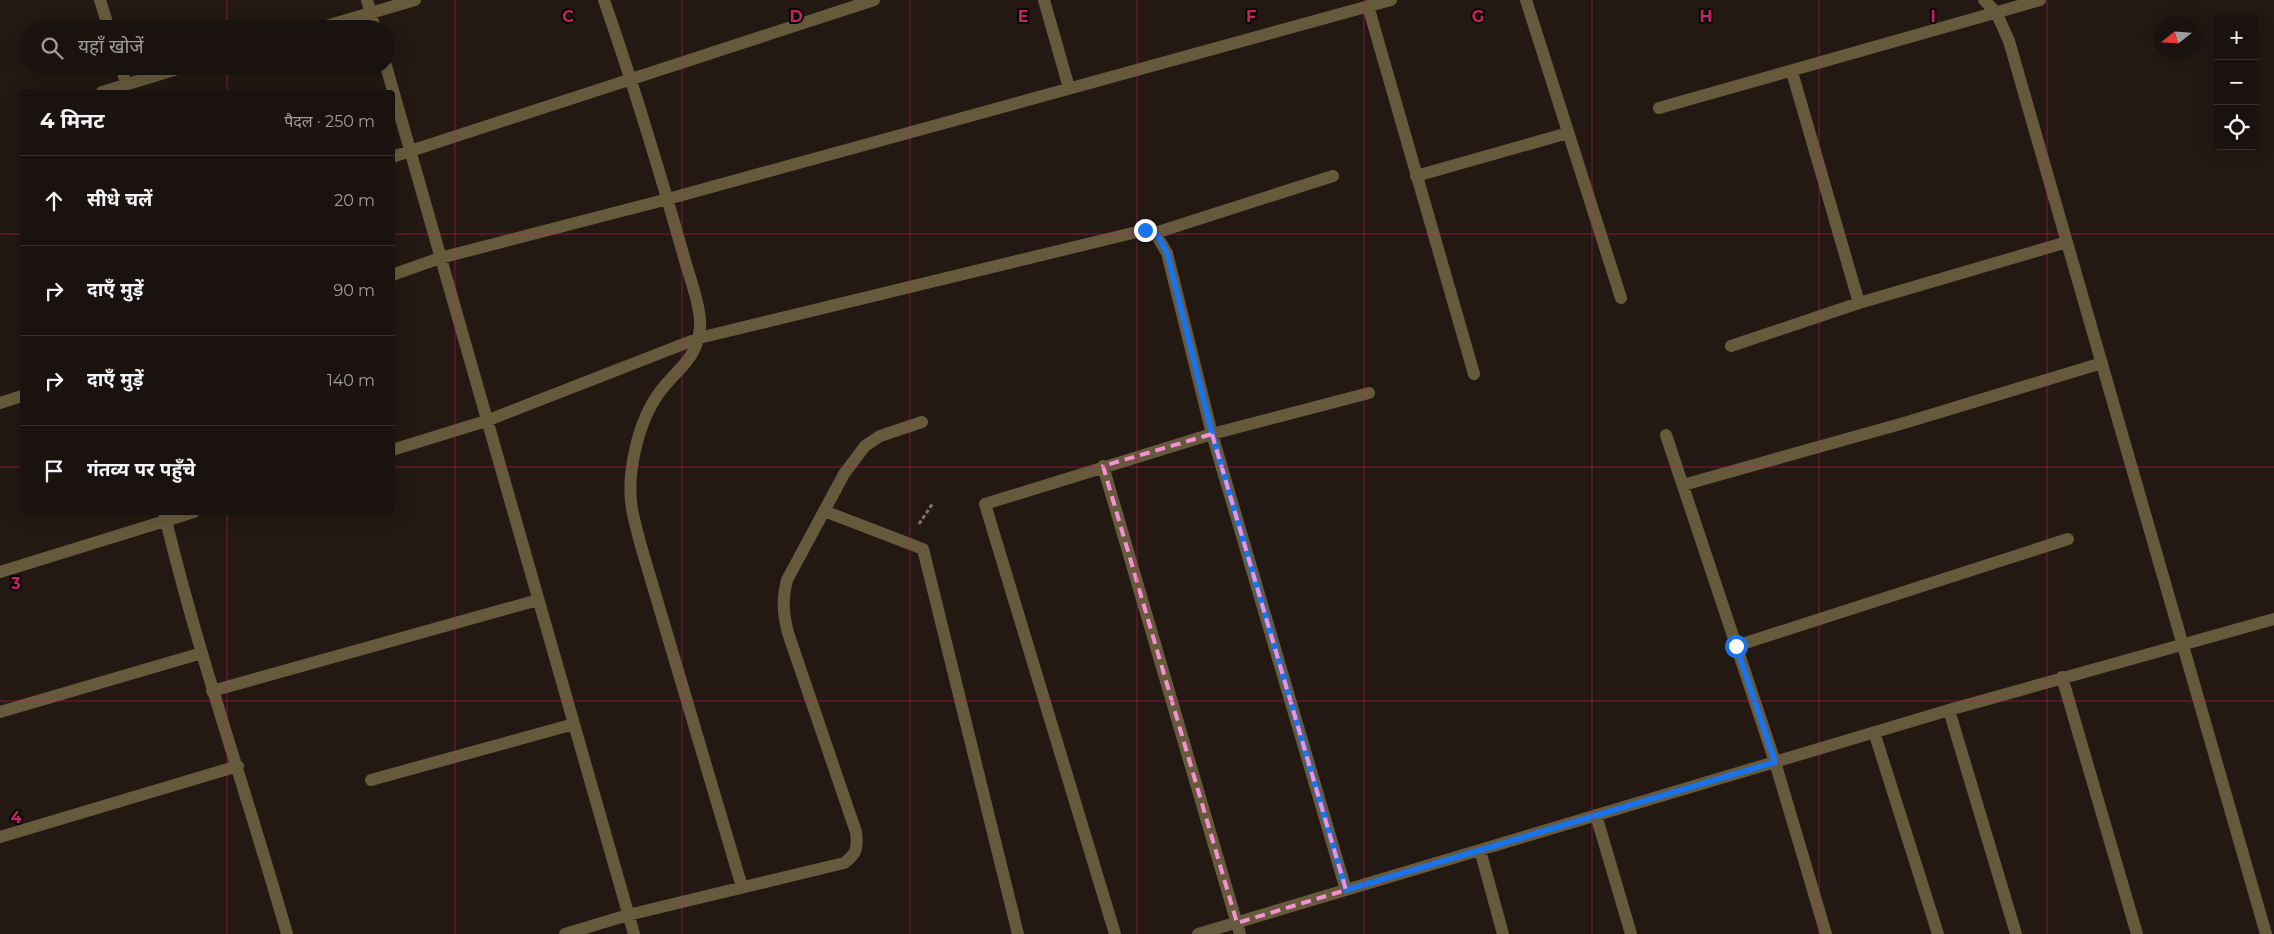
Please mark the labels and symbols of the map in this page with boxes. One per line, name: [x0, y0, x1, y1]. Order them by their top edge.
text: C: [562, 7, 574, 26]
text: D: [789, 7, 803, 26]
text: E: [1018, 7, 1028, 26]
text: F: [1246, 7, 1256, 26]
text: G: [1472, 7, 1484, 26]
text: H: [1700, 7, 1712, 26]
text: I: [1930, 7, 1936, 26]
north arrow: [2154, 15, 2199, 60]
route end: [1134, 219, 1157, 242]
text: 3: [10, 574, 21, 593]
route start: [1725, 635, 1748, 658]
text: 4: [10, 808, 22, 827]

